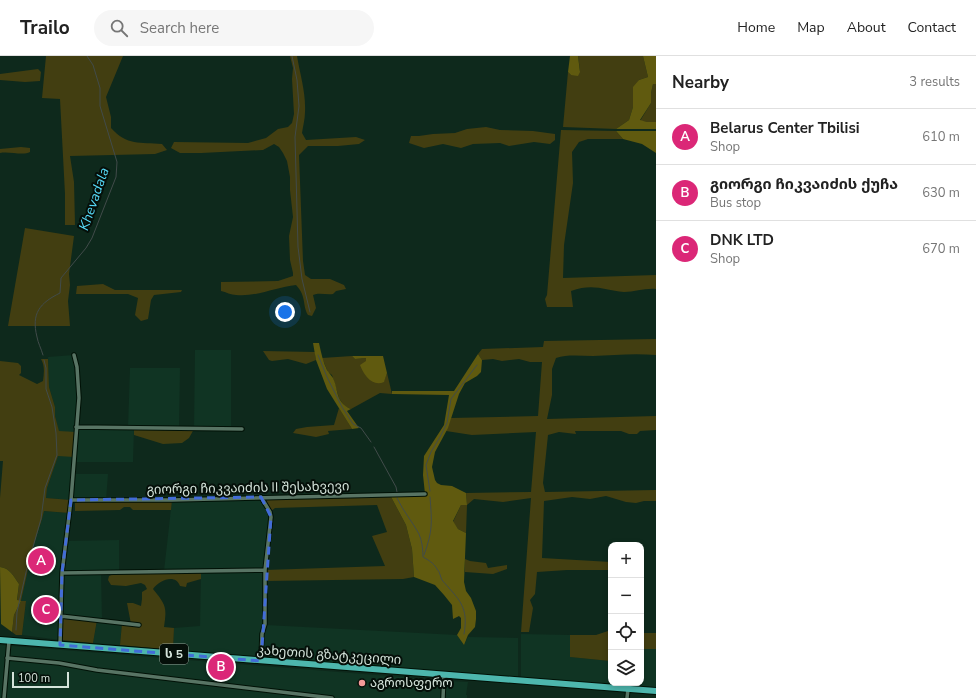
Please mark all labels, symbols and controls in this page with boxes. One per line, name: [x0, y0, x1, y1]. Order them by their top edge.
search box: [94, 10, 374, 46]
text: Trailo: [20, 15, 70, 41]
icon: search: [108, 17, 130, 39]
text: Search here: [140, 18, 219, 38]
text: Home: [737, 18, 775, 37]
text: Map: [797, 18, 825, 37]
text: About: [847, 18, 886, 37]
text: Contact: [908, 18, 956, 37]
text: Nearby: [672, 71, 729, 94]
text: 3 results: [909, 73, 960, 91]
text: Belarus Center Tbilisi: [710, 118, 860, 138]
text: A: [680, 128, 690, 146]
text: 610 m: [922, 128, 960, 146]
text: Shop: [710, 138, 740, 156]
water label: Khevadala: [74, 165, 114, 233]
text: გიორგი ჩიკვაიძის ქუჩა: [710, 174, 898, 194]
text: B: [681, 184, 689, 202]
text: 630 m: [922, 184, 960, 202]
text: Bus stop: [710, 194, 761, 212]
text: DNK LTD: [710, 230, 774, 250]
text: C: [681, 240, 689, 258]
text: 670 m: [922, 240, 960, 258]
text: Shop: [710, 250, 740, 268]
your location: [275, 302, 295, 322]
street label: გიორგი ჩიკვაიძის II შესახვევი: [146, 477, 350, 499]
map controls: [608, 542, 644, 686]
button: +: [608, 542, 644, 578]
pin: A: [28, 546, 54, 576]
button: −: [608, 578, 644, 614]
pin: C: [33, 595, 59, 625]
button: locate: [608, 614, 644, 650]
street label: კახეთის გზატკეცილი: [256, 641, 402, 669]
road number: ს 5: [160, 644, 188, 664]
button: layers: [608, 650, 644, 686]
pin: B: [208, 652, 234, 682]
scale bar: [12, 670, 69, 689]
text: 100 m: [18, 671, 50, 686]
place label: აგროსფერო: [370, 674, 453, 692]
marker: აგროსფერო: [357, 678, 367, 688]

